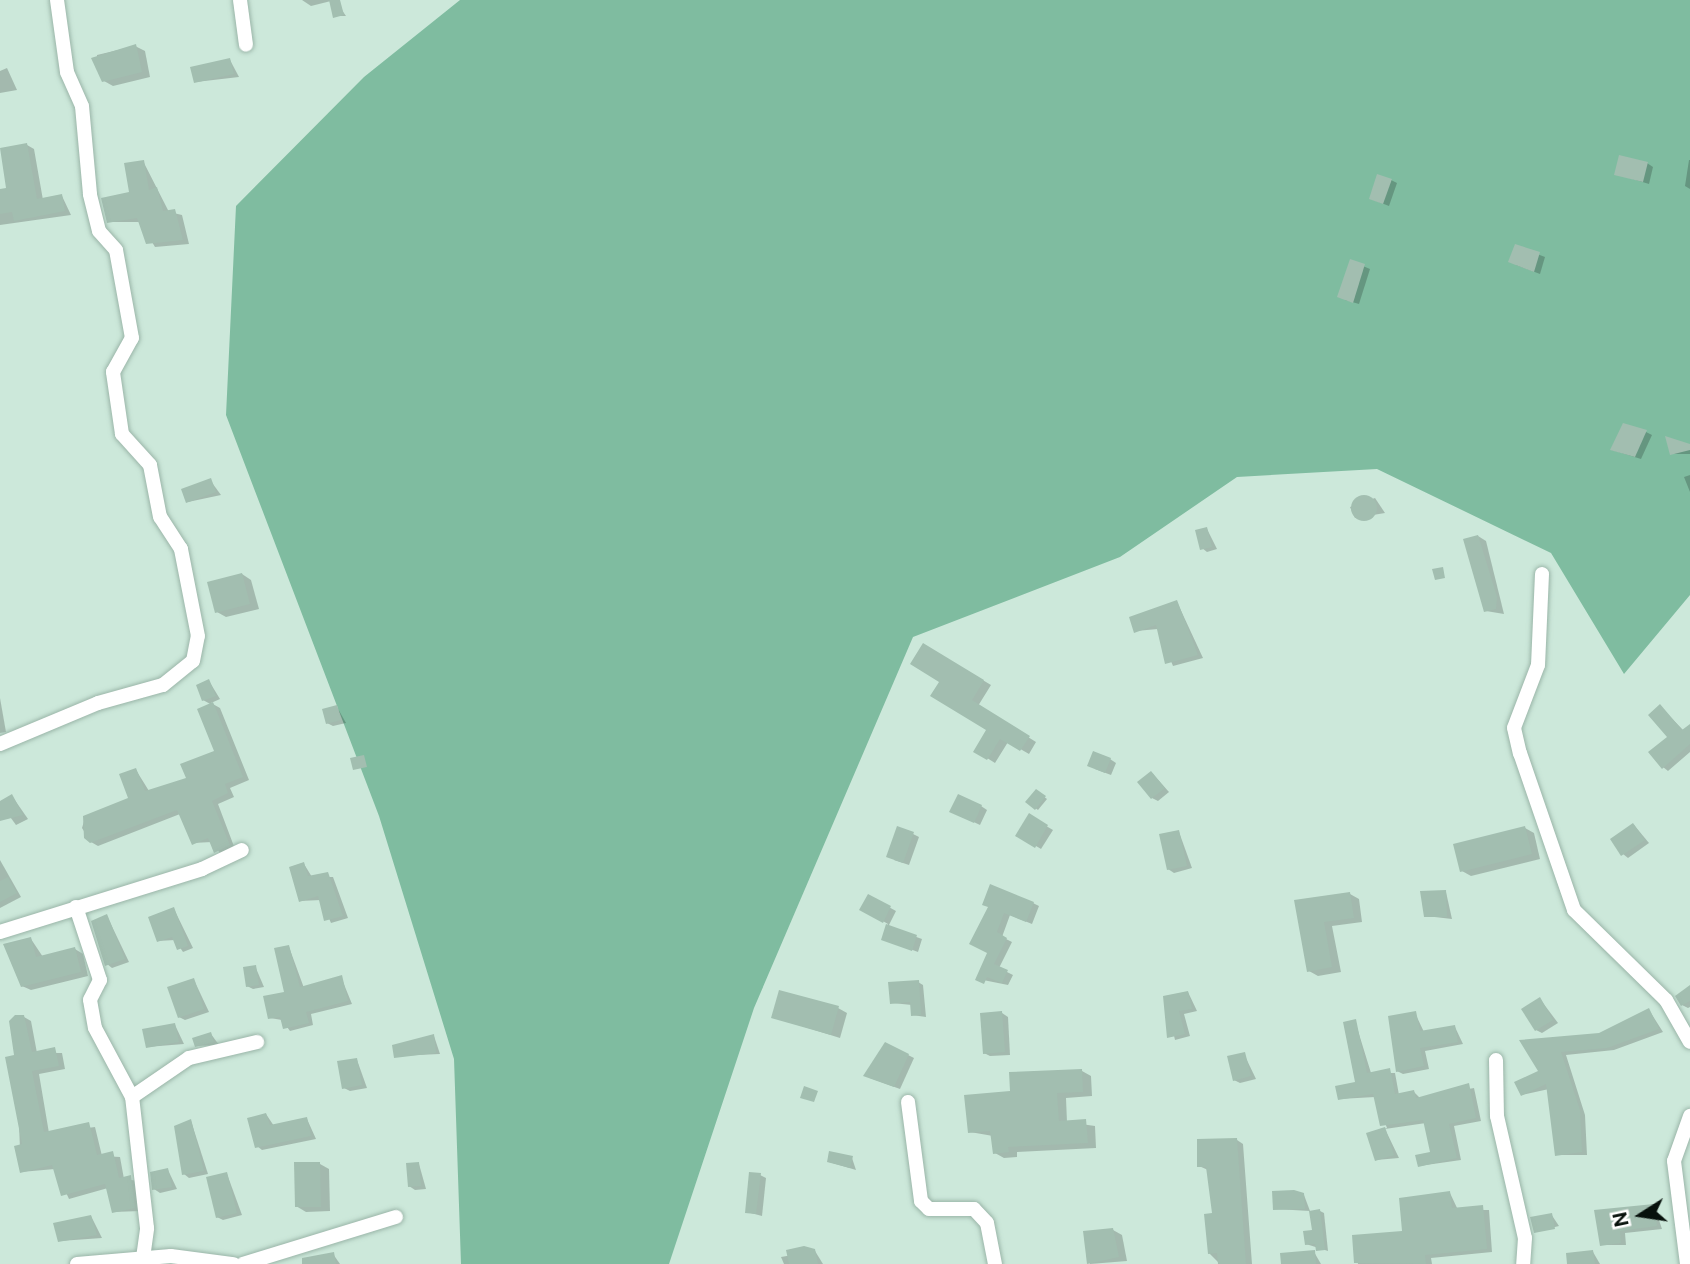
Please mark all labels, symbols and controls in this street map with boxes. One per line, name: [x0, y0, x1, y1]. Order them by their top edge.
north arrow: [1606, 1180, 1676, 1250]
text: N: [1608, 1210, 1633, 1229]

